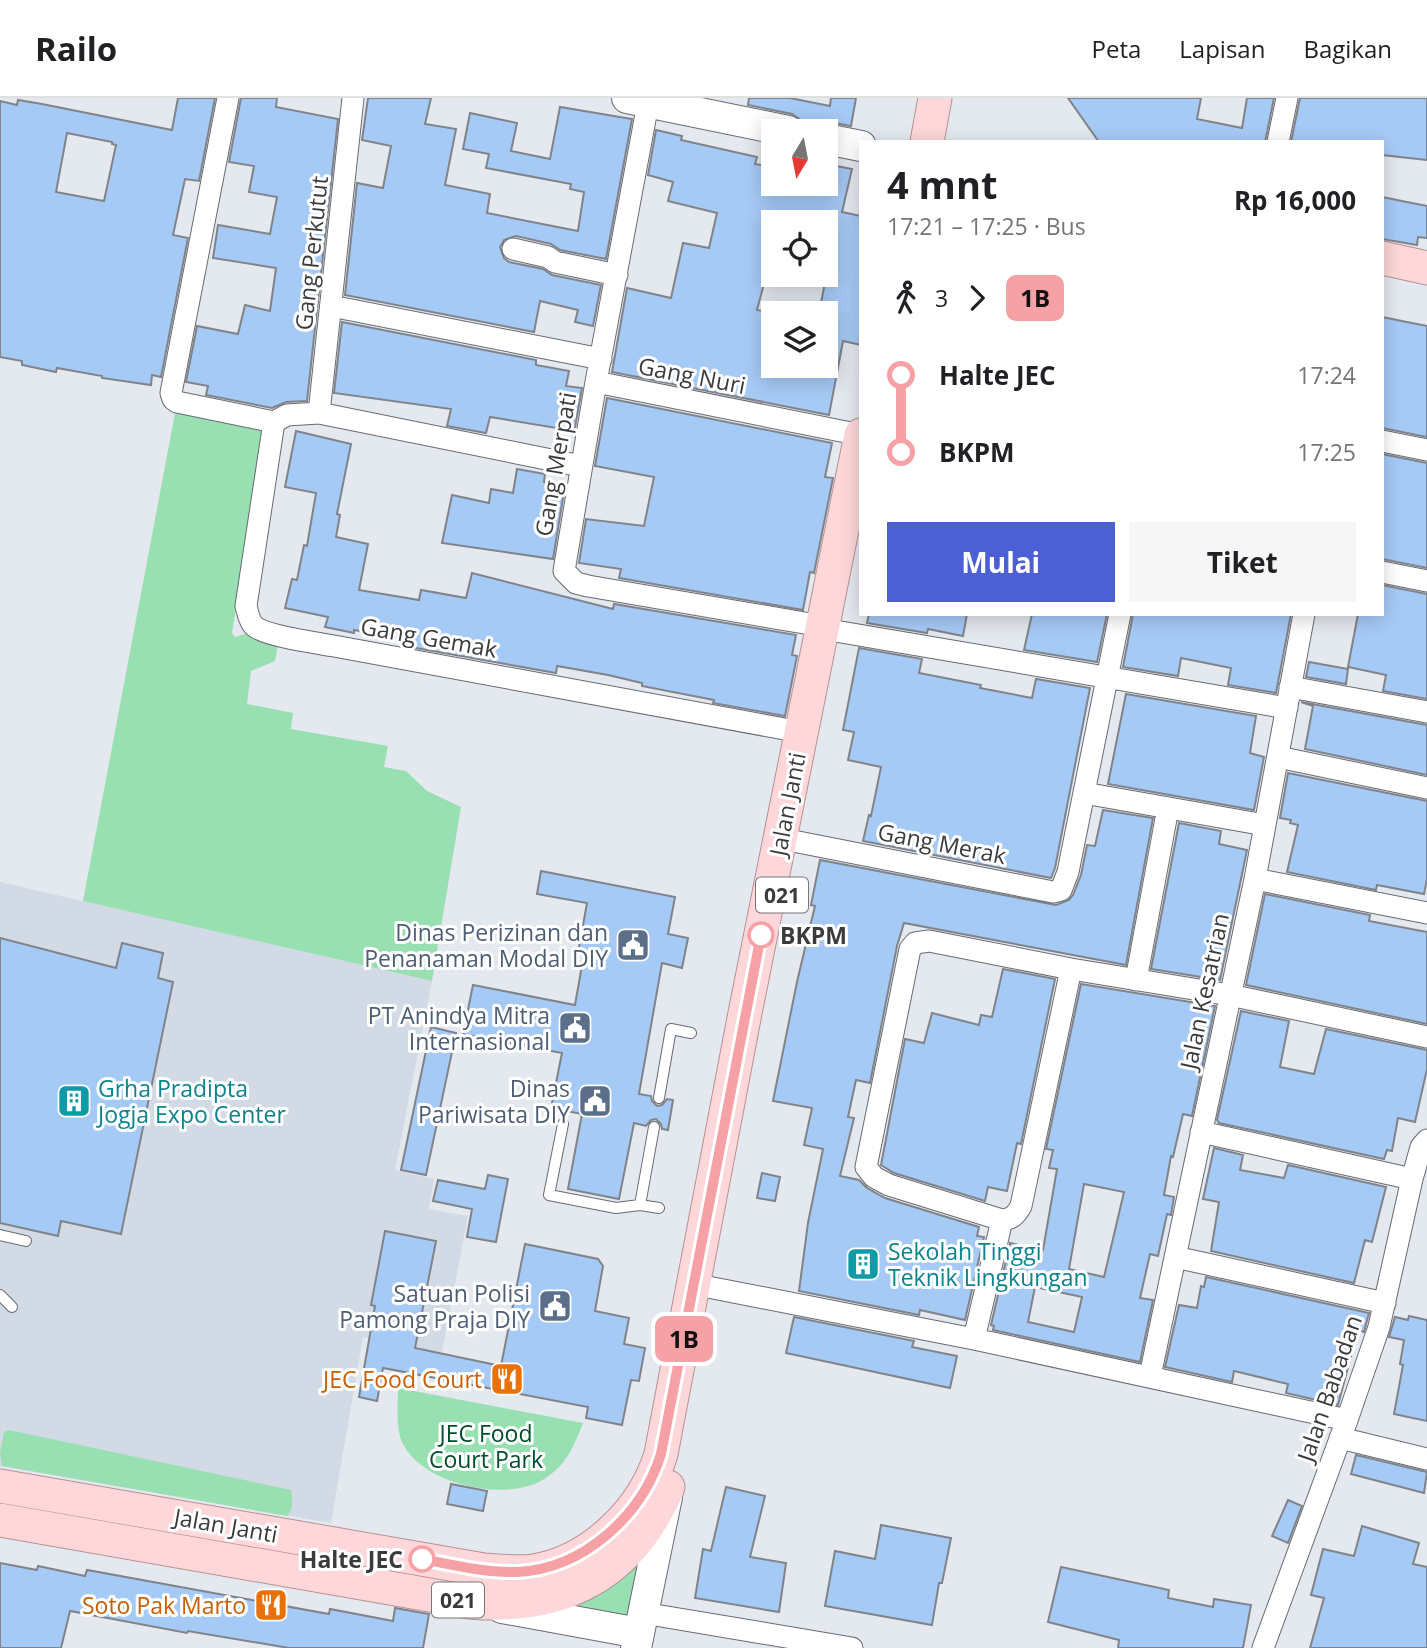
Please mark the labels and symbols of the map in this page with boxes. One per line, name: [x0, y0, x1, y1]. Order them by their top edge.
north arrow: [761, 119, 838, 196]
street label: Gang Perkutut: [287, 174, 335, 332]
street label: Gang Nuri: [636, 349, 748, 401]
street label: Gang Merpati: [527, 389, 583, 539]
street label: Gang Gemak: [358, 609, 500, 665]
street label: Jalan Janti: [761, 750, 813, 860]
street label: Gang Merak: [875, 815, 1009, 871]
road number: 021: [756, 878, 808, 912]
street label: Jalan Kesatrian: [1171, 910, 1236, 1074]
place label: Dinas Perizinan dan Penanaman Modal DIY: [364, 916, 608, 974]
place label: BKPM: [780, 919, 847, 951]
marker: BKPM: [748, 922, 774, 948]
public building icon: Dinas Perizinan dan Penanaman Modal DIY: [614, 926, 652, 964]
place label: PT Anindya Mitra Internasional: [368, 999, 550, 1057]
public building icon: PT Anindya Mitra Internasional: [556, 1009, 594, 1047]
place label: Grha Pradipta Jogja Expo Center: [96, 1072, 286, 1130]
place label: Dinas Pariwisata DIY: [418, 1072, 570, 1130]
building icon: Grha Pradipta Jogja Expo Center: [55, 1082, 93, 1120]
public building icon: Dinas Pariwisata DIY: [576, 1082, 614, 1120]
place label: Sekolah Tinggi Teknik Lingkungan: [888, 1235, 1088, 1293]
building icon: Sekolah Tinggi Teknik Lingkungan: [844, 1245, 882, 1283]
place label: Satuan Polisi Pamong Praja DIY: [339, 1277, 530, 1335]
public building icon: Satuan Polisi Pamong Praja DIY: [536, 1287, 574, 1325]
street label: Jalan Babadan: [1288, 1310, 1369, 1467]
line badge: 1B: [652, 1316, 716, 1362]
restaurant icon: JEC Food Court: [488, 1360, 526, 1398]
place label: JEC Food Court: [321, 1363, 482, 1395]
park label: JEC Food Court Park: [429, 1417, 543, 1475]
street label: Jalan Janti: [170, 1500, 280, 1550]
place label: Halte JEC: [300, 1543, 403, 1575]
marker: Halte JEC: [409, 1546, 435, 1572]
road number: 021: [432, 1582, 484, 1618]
restaurant icon: Soto Pak Marto: [252, 1586, 290, 1624]
place label: Soto Pak Marto: [82, 1589, 246, 1621]

